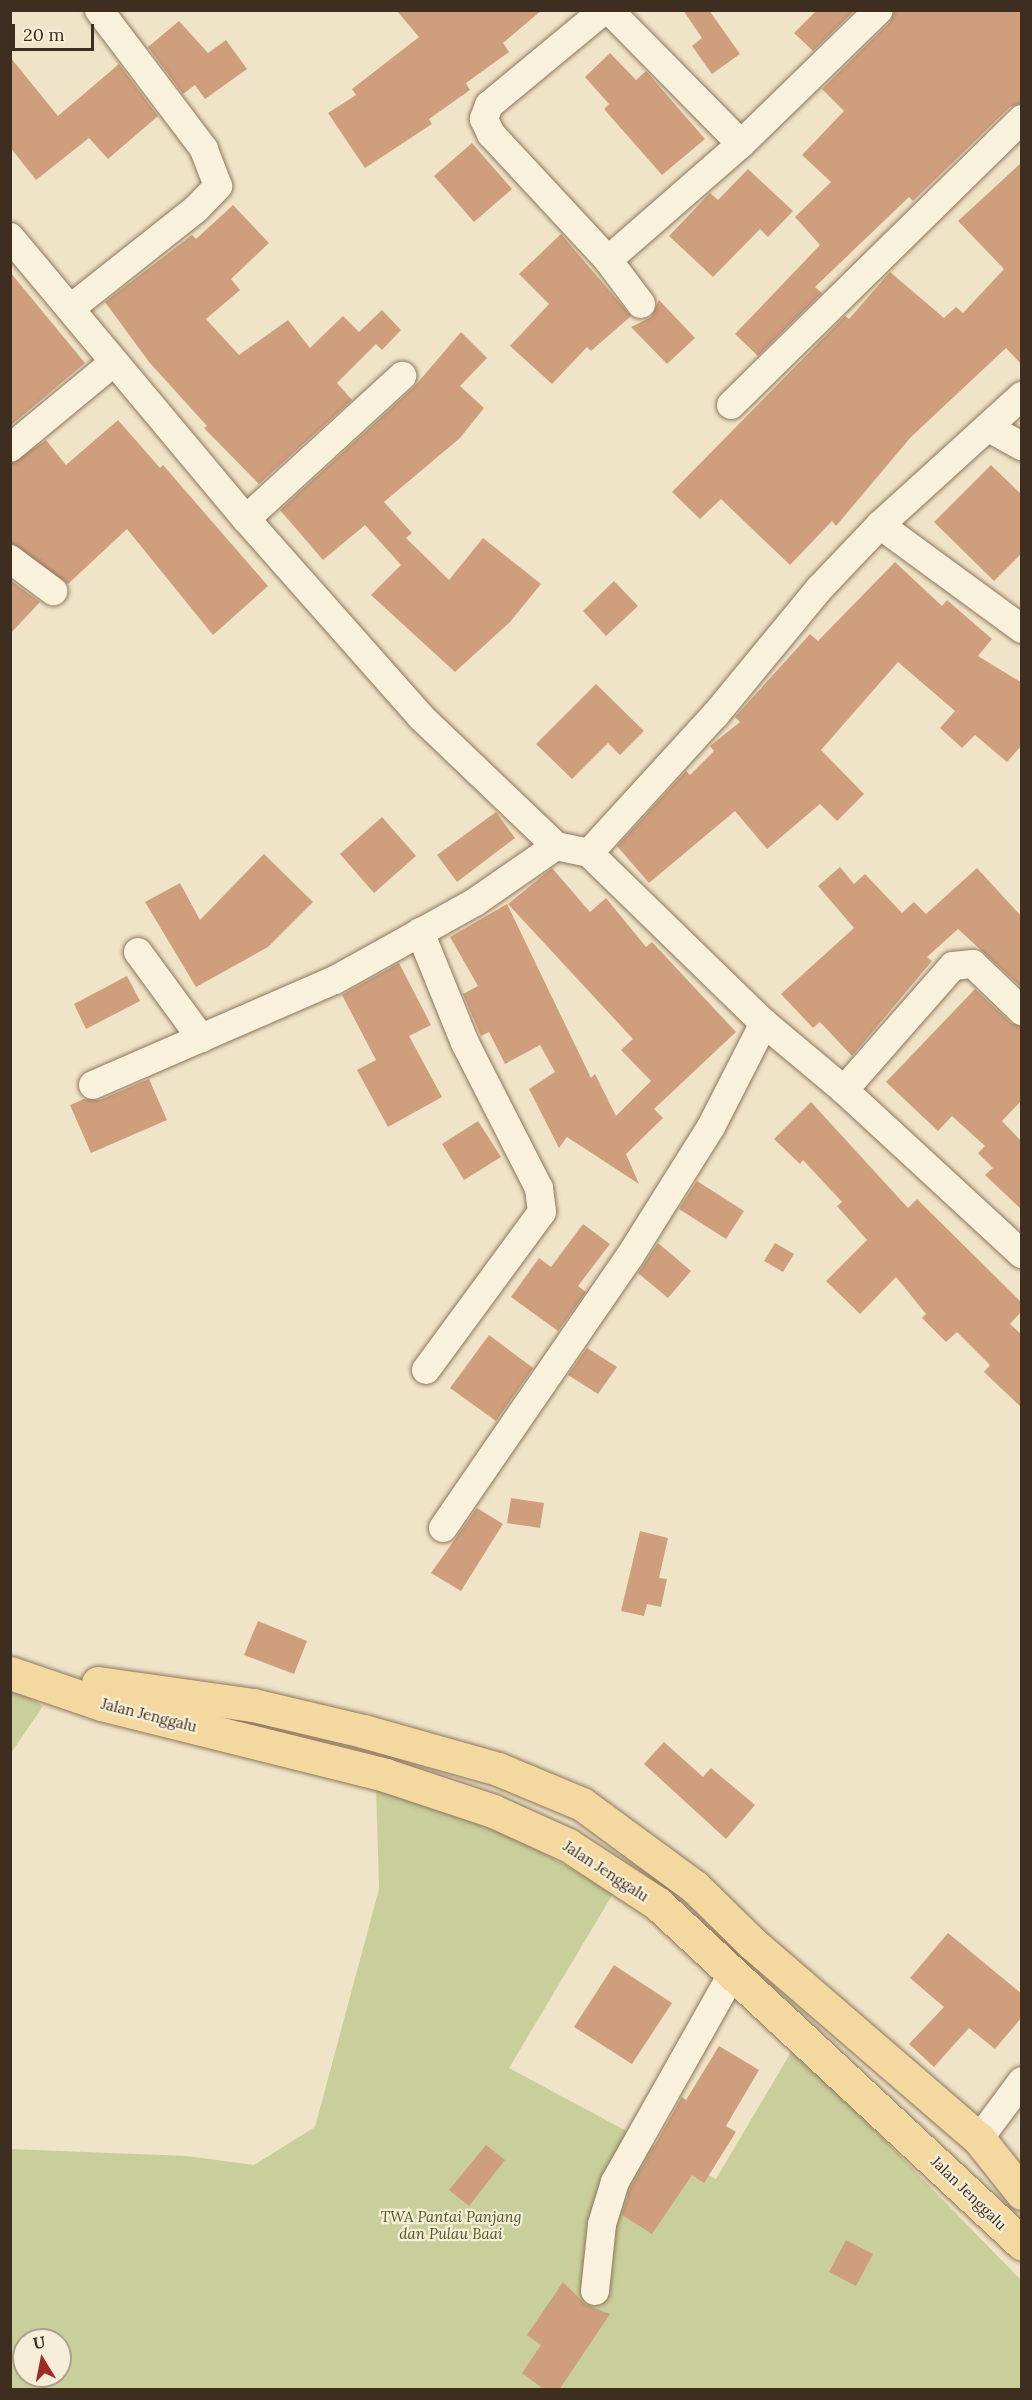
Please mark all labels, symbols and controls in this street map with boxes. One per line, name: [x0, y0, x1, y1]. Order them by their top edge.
scale bar: [15, 12, 98, 50]
text: 20 m: [23, 23, 65, 46]
street label: Jalan Jenggalu: [99, 1694, 199, 1736]
street label: Jalan Jenggalu: [560, 1837, 652, 1905]
street label: Jalan Jenggalu: [928, 2153, 1010, 2233]
park label: TWA Pantai Panjang dan Pulau Baai: [380, 2207, 522, 2242]
north arrow: [12, 2328, 72, 2388]
text: U: [31, 2331, 47, 2353]

